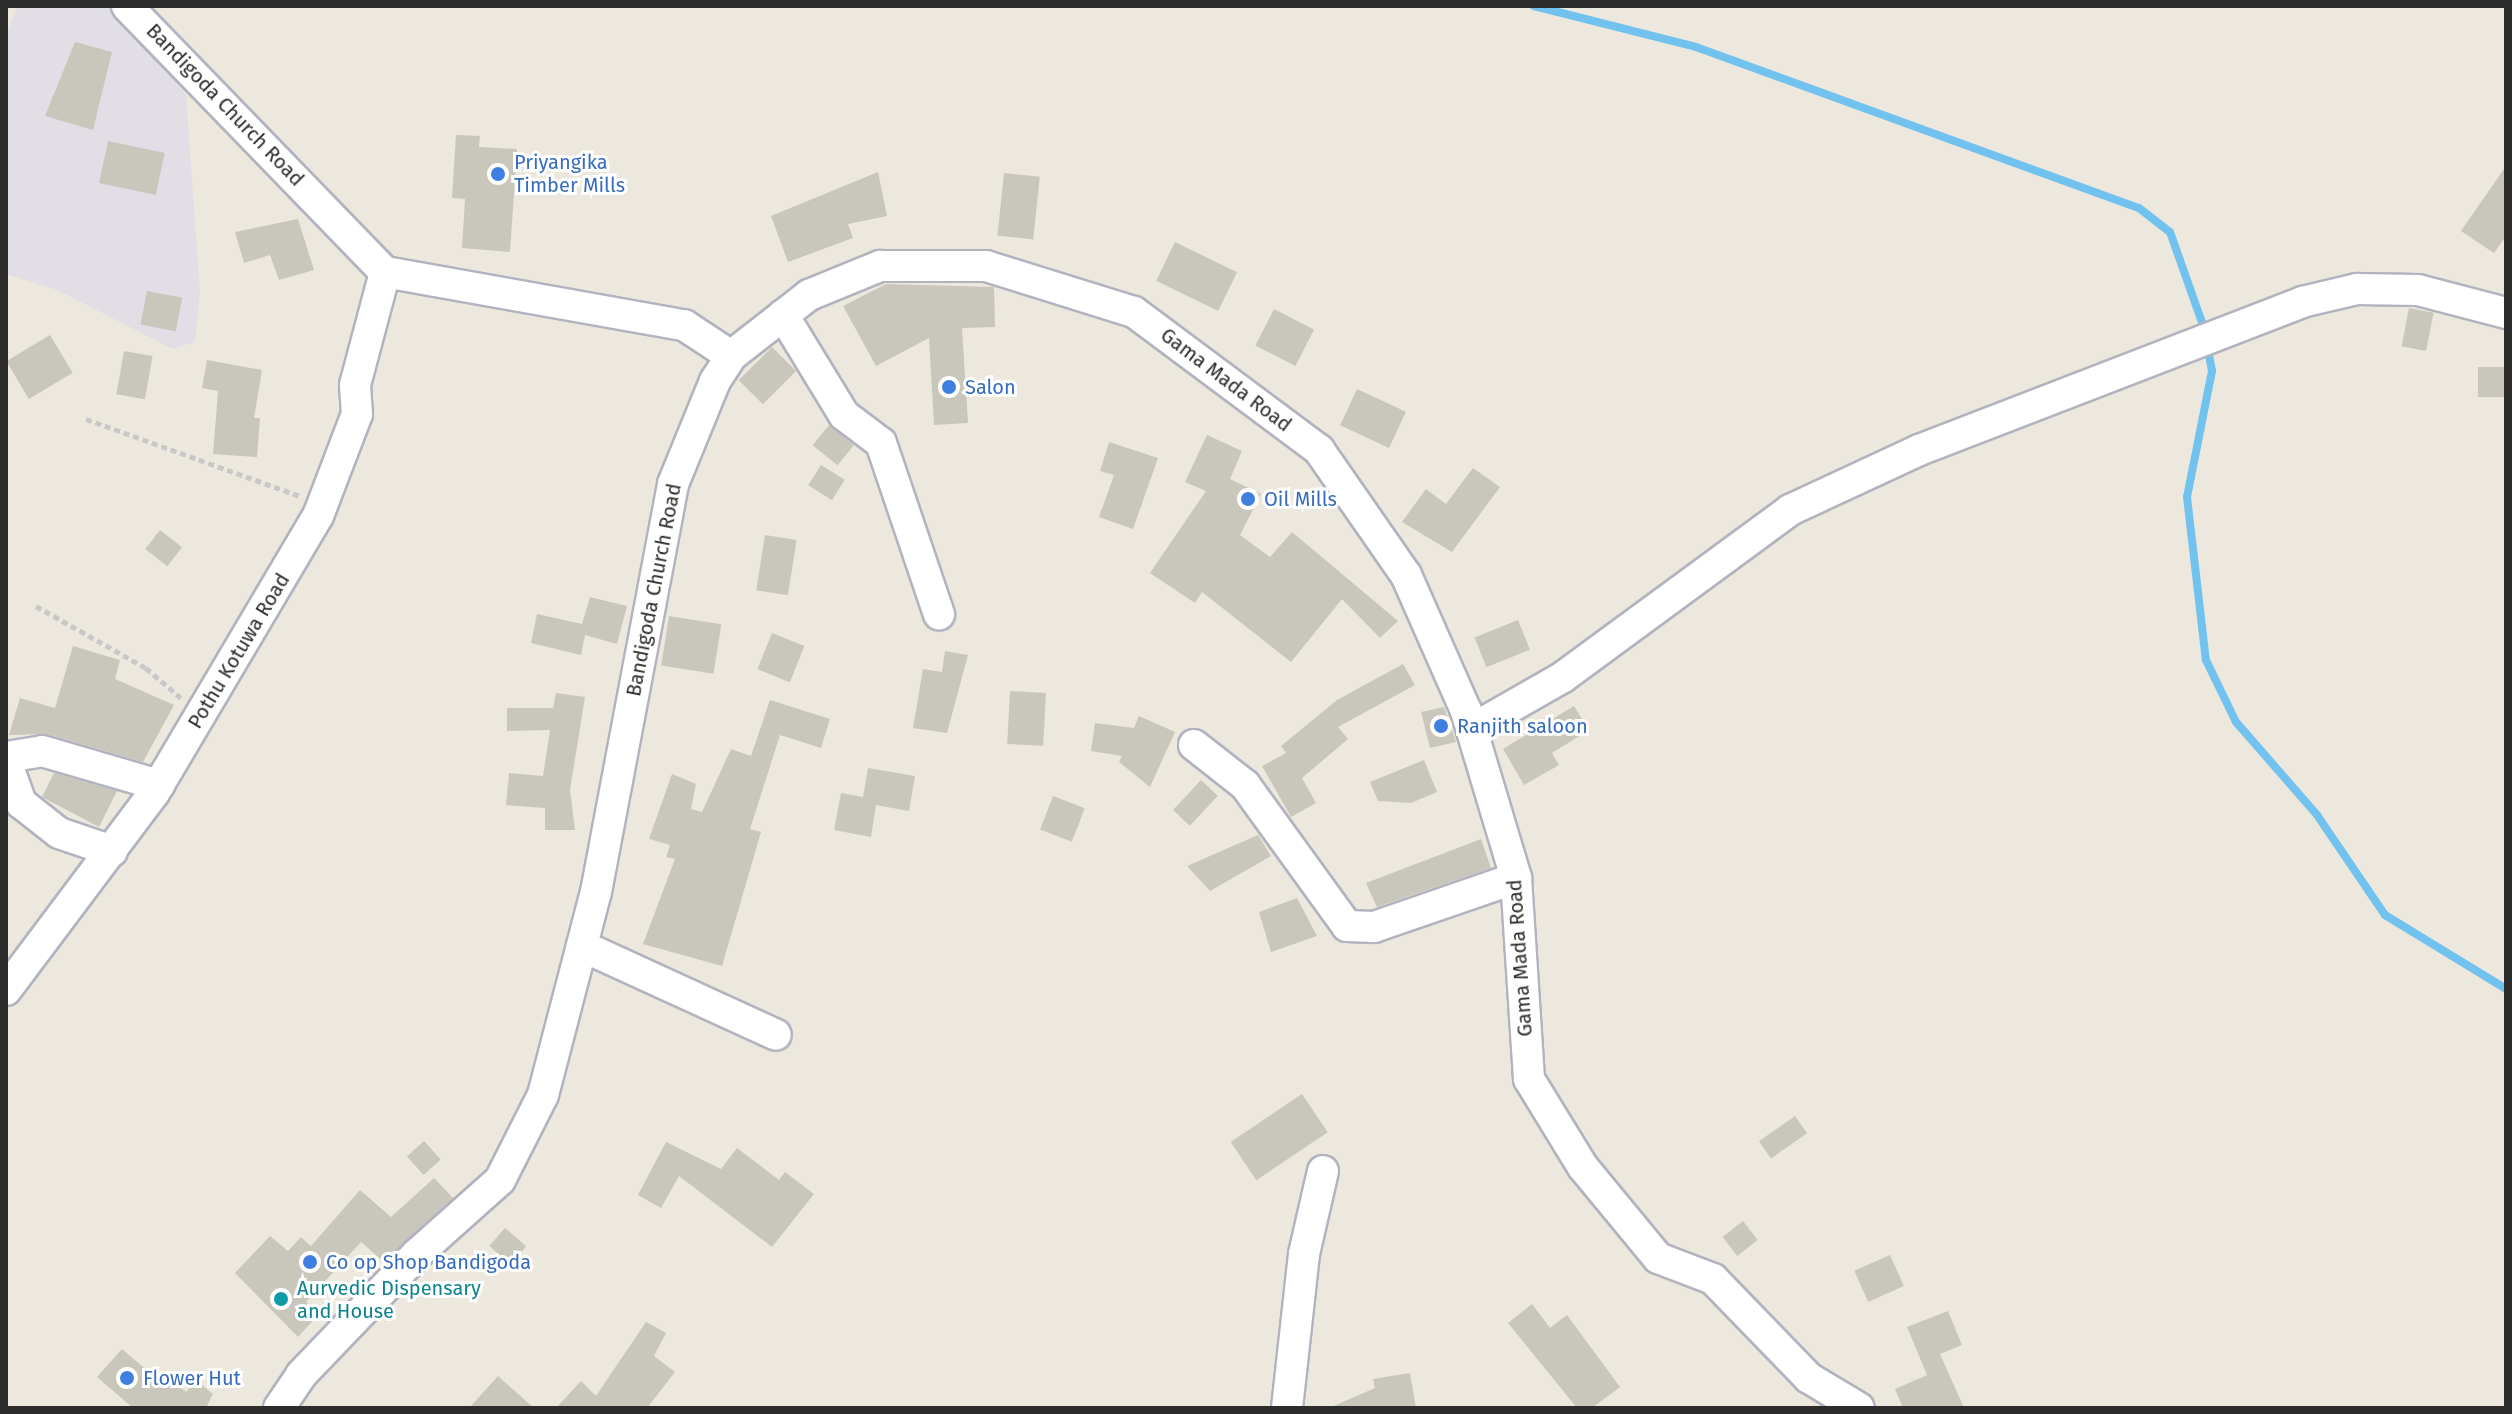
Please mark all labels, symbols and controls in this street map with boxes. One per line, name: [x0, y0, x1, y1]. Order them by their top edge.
street label: Bandigoda Church Road: [141, 19, 309, 191]
place label: Priyangika Timber Mills: [514, 150, 625, 197]
marker: Priyangika Timber Mills: [489, 165, 507, 183]
street label: Gama Mada Road: [1156, 323, 1296, 437]
place label: Salon: [965, 375, 1016, 399]
marker: Salon: [940, 378, 958, 396]
street label: Bandigoda Church Road: [622, 481, 686, 699]
place label: Oil Mills: [1264, 487, 1337, 511]
marker: Oil Mills: [1239, 490, 1257, 508]
street label: Pothu Kotuwa Road: [183, 569, 295, 733]
place label: Ranjith saloon: [1457, 714, 1588, 738]
marker: Ranjith saloon: [1432, 717, 1450, 735]
street label: Gama Mada Road: [1503, 879, 1537, 1037]
place label: Co op Shop Bandigoda: [326, 1250, 531, 1274]
marker: Co op Shop Bandigoda: [301, 1253, 319, 1271]
place label: Aurvedic Dispensary and House: [297, 1276, 481, 1323]
marker: Aurvedic Dispensary and House: [272, 1290, 290, 1308]
place label: Flower Hut: [143, 1366, 241, 1390]
marker: Flower Hut: [118, 1369, 136, 1387]

